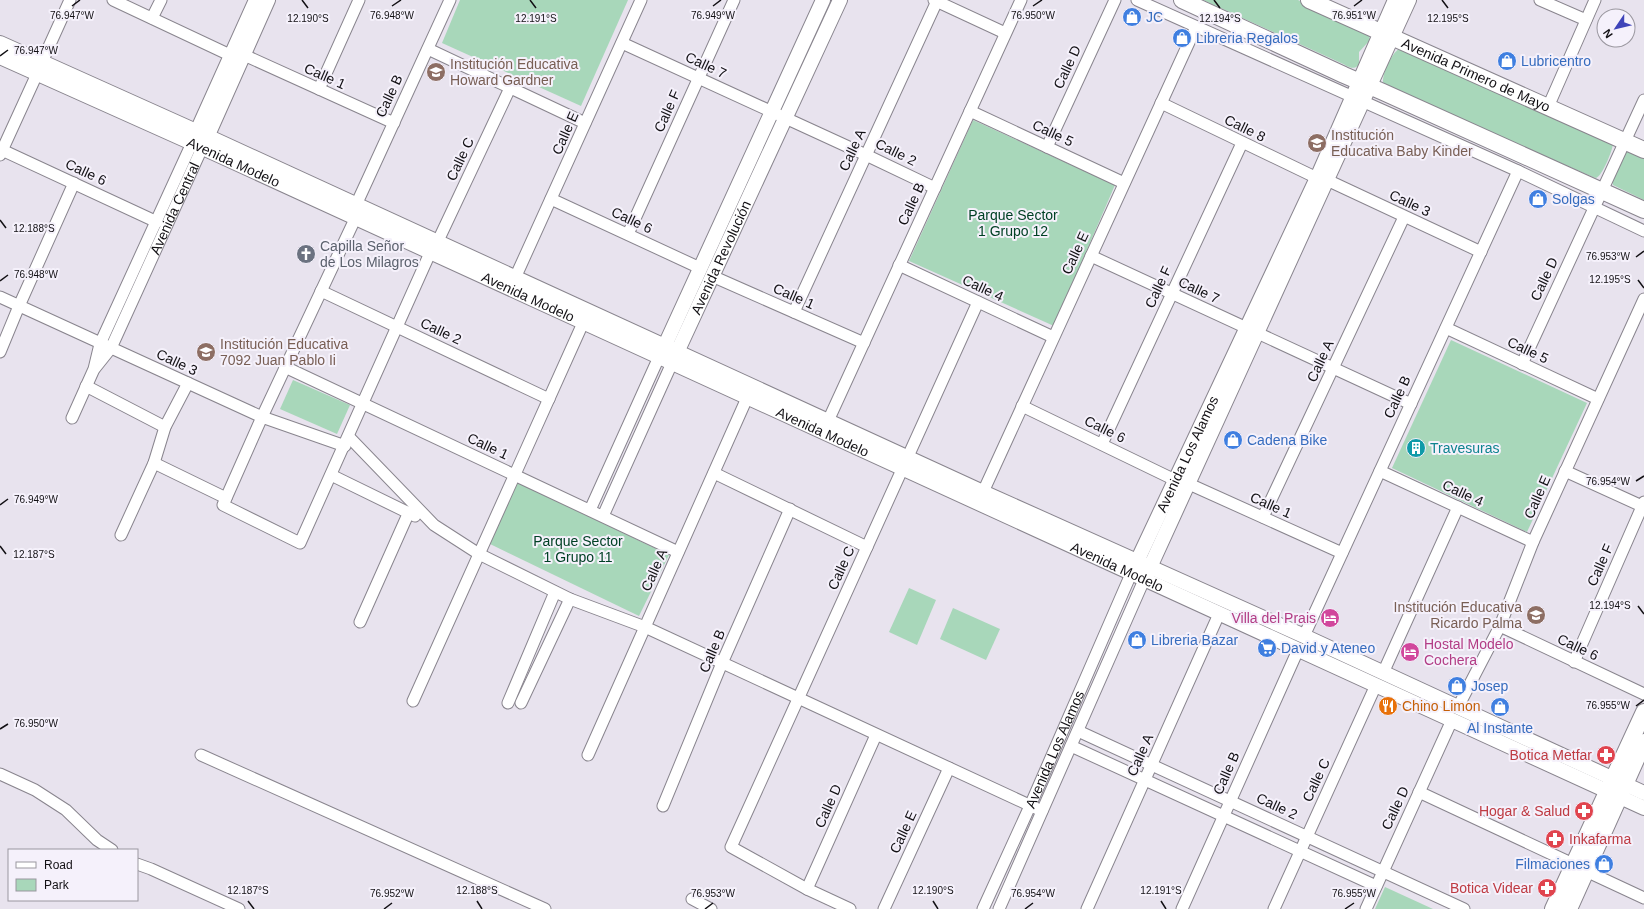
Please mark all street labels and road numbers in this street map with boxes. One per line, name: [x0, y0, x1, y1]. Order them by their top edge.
street label: Avenida Primero de Mayo: [1399, 35, 1553, 115]
street label: Calle D: [1050, 43, 1084, 91]
street label: Calle 7: [683, 49, 729, 82]
street label: Calle 1: [302, 60, 348, 92]
street label: Calle B: [372, 72, 406, 120]
street label: Calle F: [651, 87, 683, 135]
street label: Calle E: [549, 109, 581, 157]
street label: Calle 8: [1222, 111, 1268, 145]
street label: Calle 5: [1030, 117, 1076, 150]
street label: Calle A: [835, 126, 869, 173]
street label: Avenida Modelo: [185, 134, 283, 190]
street label: Calle C: [443, 135, 477, 183]
street label: Calle 2: [873, 135, 919, 169]
street label: Calle 6: [63, 156, 109, 189]
street label: Avenida Central: [147, 160, 202, 257]
street label: Calle B: [894, 180, 928, 228]
street label: Calle 3: [1387, 187, 1433, 220]
street label: Avenida Revolución: [688, 198, 754, 317]
street label: Calle 6: [609, 204, 655, 237]
street label: Calle E: [1058, 229, 1092, 277]
street label: Calle D: [1527, 255, 1561, 303]
street label: Calle F: [1141, 264, 1175, 310]
street label: Avenida Modelo: [479, 269, 577, 325]
street label: Calle 4: [960, 272, 1006, 305]
street label: Calle 7: [1176, 274, 1222, 307]
street label: Calle 1: [771, 280, 817, 312]
street label: Calle 2: [418, 315, 464, 348]
street label: Calle 5: [1505, 334, 1551, 367]
street label: Calle A: [1303, 337, 1337, 384]
street label: Calle 3: [154, 346, 200, 379]
street label: Calle B: [1380, 373, 1414, 421]
street label: Avenida Los Alamos: [1153, 393, 1222, 515]
street label: Avenida Modelo: [774, 404, 872, 460]
street label: Calle 6: [1082, 412, 1128, 446]
street label: Calle 1: [465, 430, 511, 463]
street label: Calle E: [1521, 473, 1553, 521]
street label: Calle 4: [1440, 477, 1486, 510]
street label: Calle 1: [1248, 489, 1294, 521]
street label: Avenida Modelo: [1068, 539, 1166, 595]
street label: Calle F: [1584, 541, 1616, 589]
street label: Calle C: [824, 544, 858, 592]
street label: Calle A: [638, 546, 671, 594]
street label: Calle B: [696, 627, 728, 675]
street label: Calle 6: [1555, 631, 1601, 664]
street label: Avenida Los Alamos: [1022, 688, 1087, 811]
street label: Calle A: [1124, 731, 1157, 779]
street label: Calle B: [1210, 749, 1242, 797]
street label: Calle C: [1299, 756, 1333, 804]
street label: Calle D: [811, 782, 845, 830]
street label: Calle D: [1378, 784, 1412, 832]
street label: Calle 2: [1254, 790, 1300, 823]
street label: Calle E: [886, 808, 920, 856]

